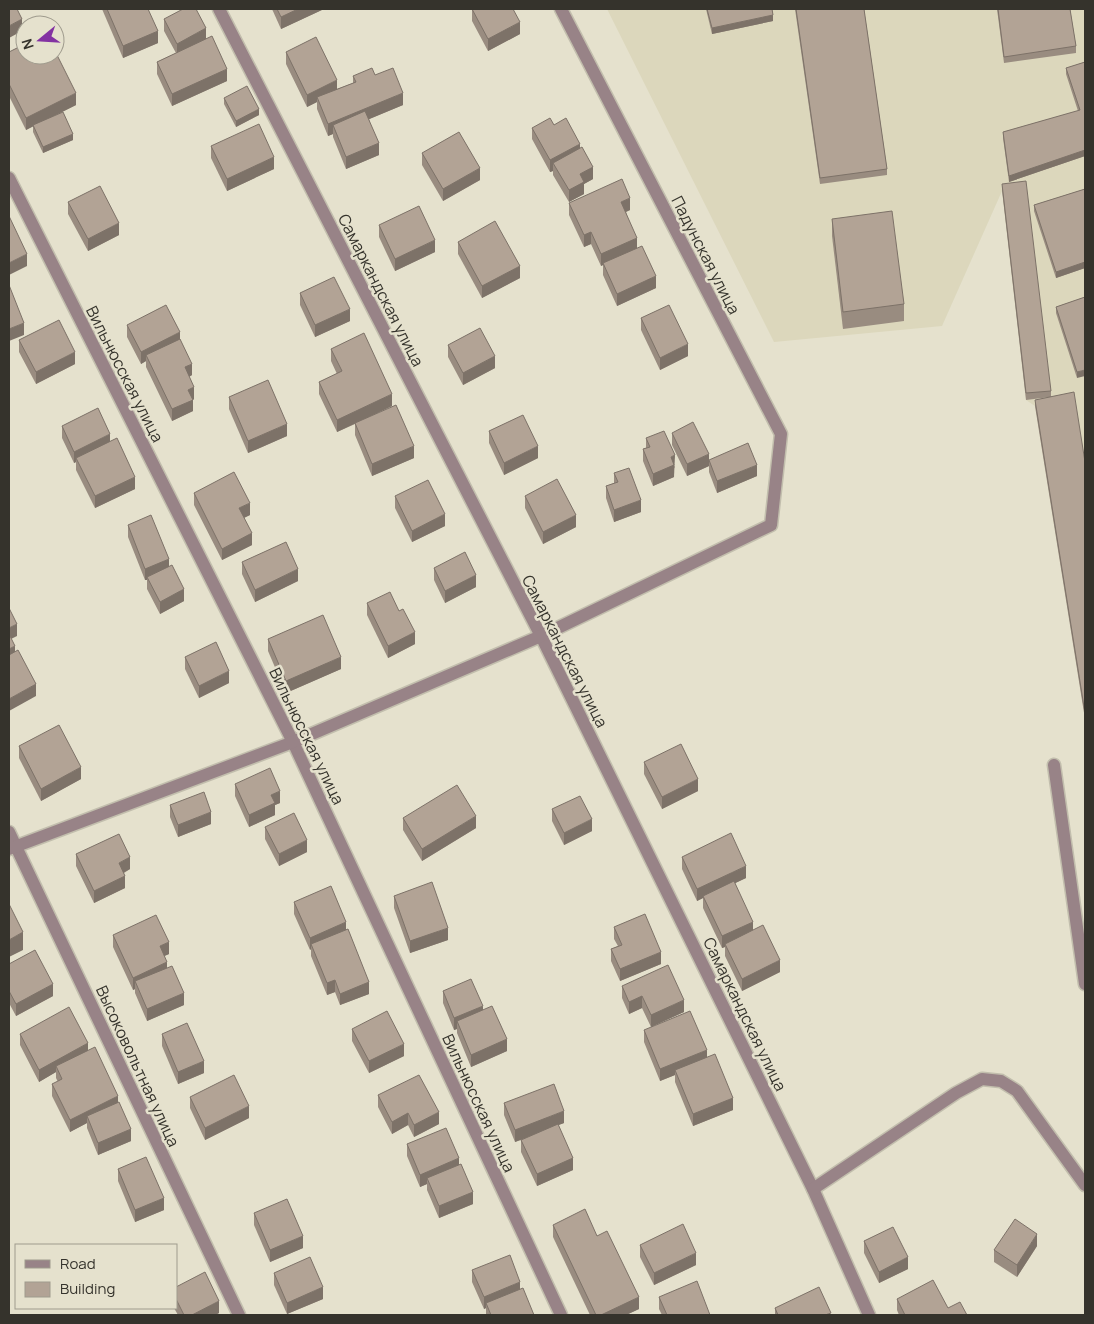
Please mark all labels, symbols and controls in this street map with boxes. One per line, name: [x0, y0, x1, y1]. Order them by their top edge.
north arrow: [15, 15, 65, 65]
text: N: [17, 36, 38, 52]
street label: Падунская улица: [667, 192, 745, 318]
street label: Самаркандская улица: [333, 210, 429, 370]
street label: Вильнюсская улица: [81, 302, 169, 446]
street label: Самаркандская улица: [517, 571, 613, 731]
street label: Вильнюсская улица: [264, 664, 350, 808]
street label: Самаркандская улица: [698, 933, 792, 1095]
street label: Высоковольтная улица: [91, 982, 185, 1150]
street label: Вильнюсская улица: [437, 1030, 521, 1176]
legend: [15, 1244, 178, 1309]
text: Road: [60, 1253, 96, 1274]
text: Building: [60, 1278, 115, 1299]

